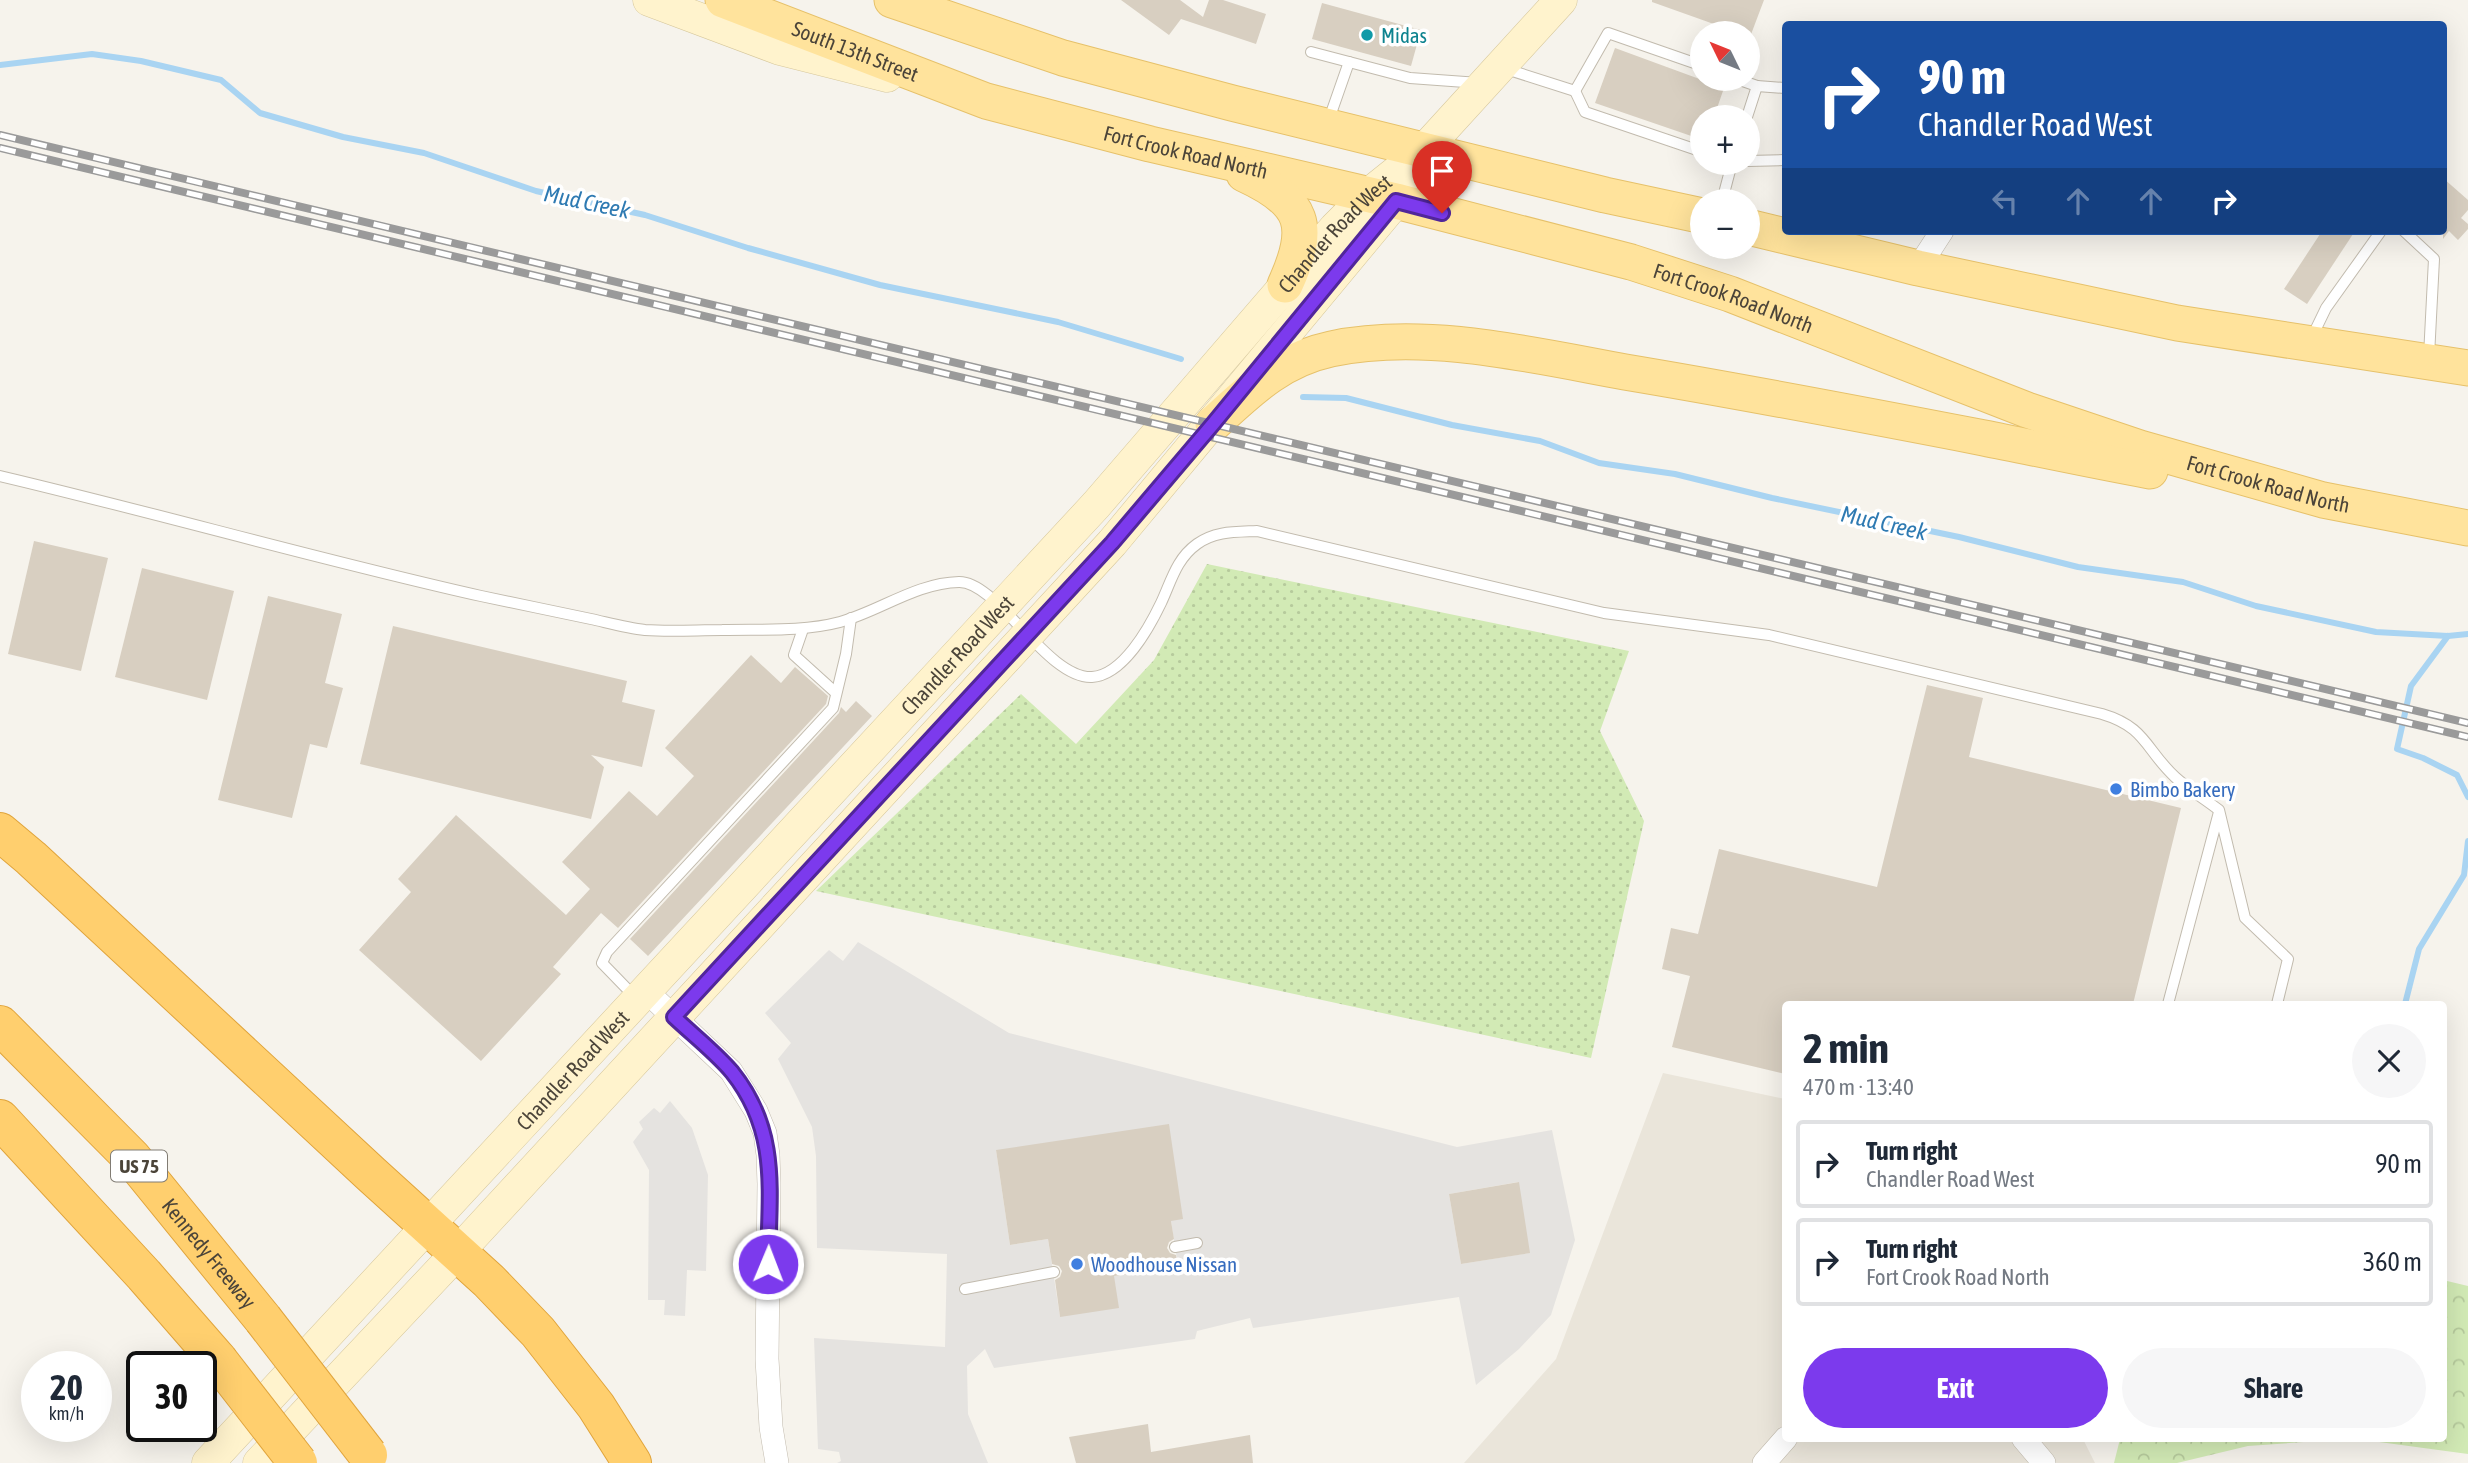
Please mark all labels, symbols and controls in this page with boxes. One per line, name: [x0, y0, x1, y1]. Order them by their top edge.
street label: South 13th Street: [789, 16, 922, 86]
north arrow: [1690, 21, 1760, 91]
map controls: [1690, 21, 1760, 259]
place label: Midas: [1381, 23, 1427, 47]
marker: Midas: [1359, 27, 1375, 43]
text: 90 m: [1918, 48, 2006, 104]
icon: right: [1803, 49, 1894, 140]
button: +: [1690, 105, 1760, 175]
text: Chandler Road West: [1918, 106, 2153, 143]
street label: Fort Crook Road North: [1101, 120, 1270, 183]
pin: [1412, 141, 1472, 213]
icon: arrive: [1423, 152, 1461, 190]
street label: Chandler Road West: [1273, 169, 1396, 297]
water label: Mud Creek: [541, 180, 633, 224]
icon: left: [1986, 182, 2024, 220]
icon: ahead: [2059, 182, 2097, 220]
icon: ahead: [2132, 182, 2170, 220]
icon: right: [2205, 182, 2243, 220]
button: −: [1690, 189, 1760, 259]
street label: Fort Crook Road North: [1651, 258, 1817, 337]
street label: Fort Crook Road North: [2184, 450, 2352, 517]
water label: Mud Creek: [1838, 500, 1930, 546]
street label: Chandler Road West: [896, 590, 1018, 720]
place label: Bimbo Bakery: [2130, 777, 2236, 801]
marker: Bimbo Bakery: [2108, 781, 2124, 797]
street label: Chandler Road West: [511, 1005, 634, 1135]
text: 2 min: [1803, 1024, 1889, 1072]
button: close: [2352, 1024, 2426, 1098]
text: 470 m · 13:40: [1803, 1074, 1914, 1100]
text: Turn right: [1866, 1136, 1957, 1166]
icon: right: [1807, 1145, 1845, 1183]
text: 90 m: [2375, 1149, 2422, 1179]
road number: US 75: [111, 1150, 167, 1182]
text: Chandler Road West: [1866, 1166, 2035, 1192]
street label: Kennedy Freeway: [158, 1193, 261, 1313]
position arrow: [731, 1227, 805, 1301]
text: Turn right: [1866, 1234, 1957, 1264]
icon: right: [1807, 1243, 1845, 1281]
text: 360 m: [2363, 1247, 2422, 1277]
place label: Woodhouse Nissan: [1091, 1252, 1237, 1276]
marker: Woodhouse Nissan: [1069, 1256, 1085, 1272]
text: Fort Crook Road North: [1866, 1264, 2050, 1290]
button: Exit: [1803, 1348, 2108, 1428]
button: Share: [2122, 1348, 2426, 1428]
speed limit sign: 30: [126, 1351, 217, 1442]
text: 20: [50, 1367, 83, 1407]
text: km/h: [49, 1403, 84, 1424]

